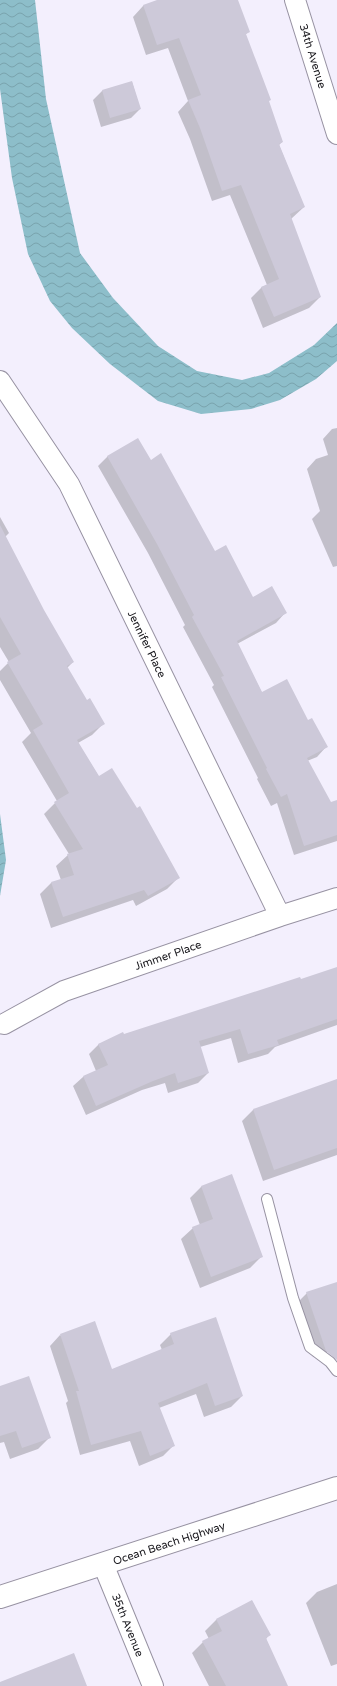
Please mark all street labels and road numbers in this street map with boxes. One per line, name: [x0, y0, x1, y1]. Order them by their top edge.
street label: 34th Avenue: [297, 22, 329, 90]
street label: Jennifer Place: [125, 609, 168, 680]
street label: Jimmer Place: [133, 938, 203, 973]
street label: Ocean Beach Highway: [111, 1519, 227, 1568]
street label: 35th Avenue: [109, 1592, 146, 1659]

